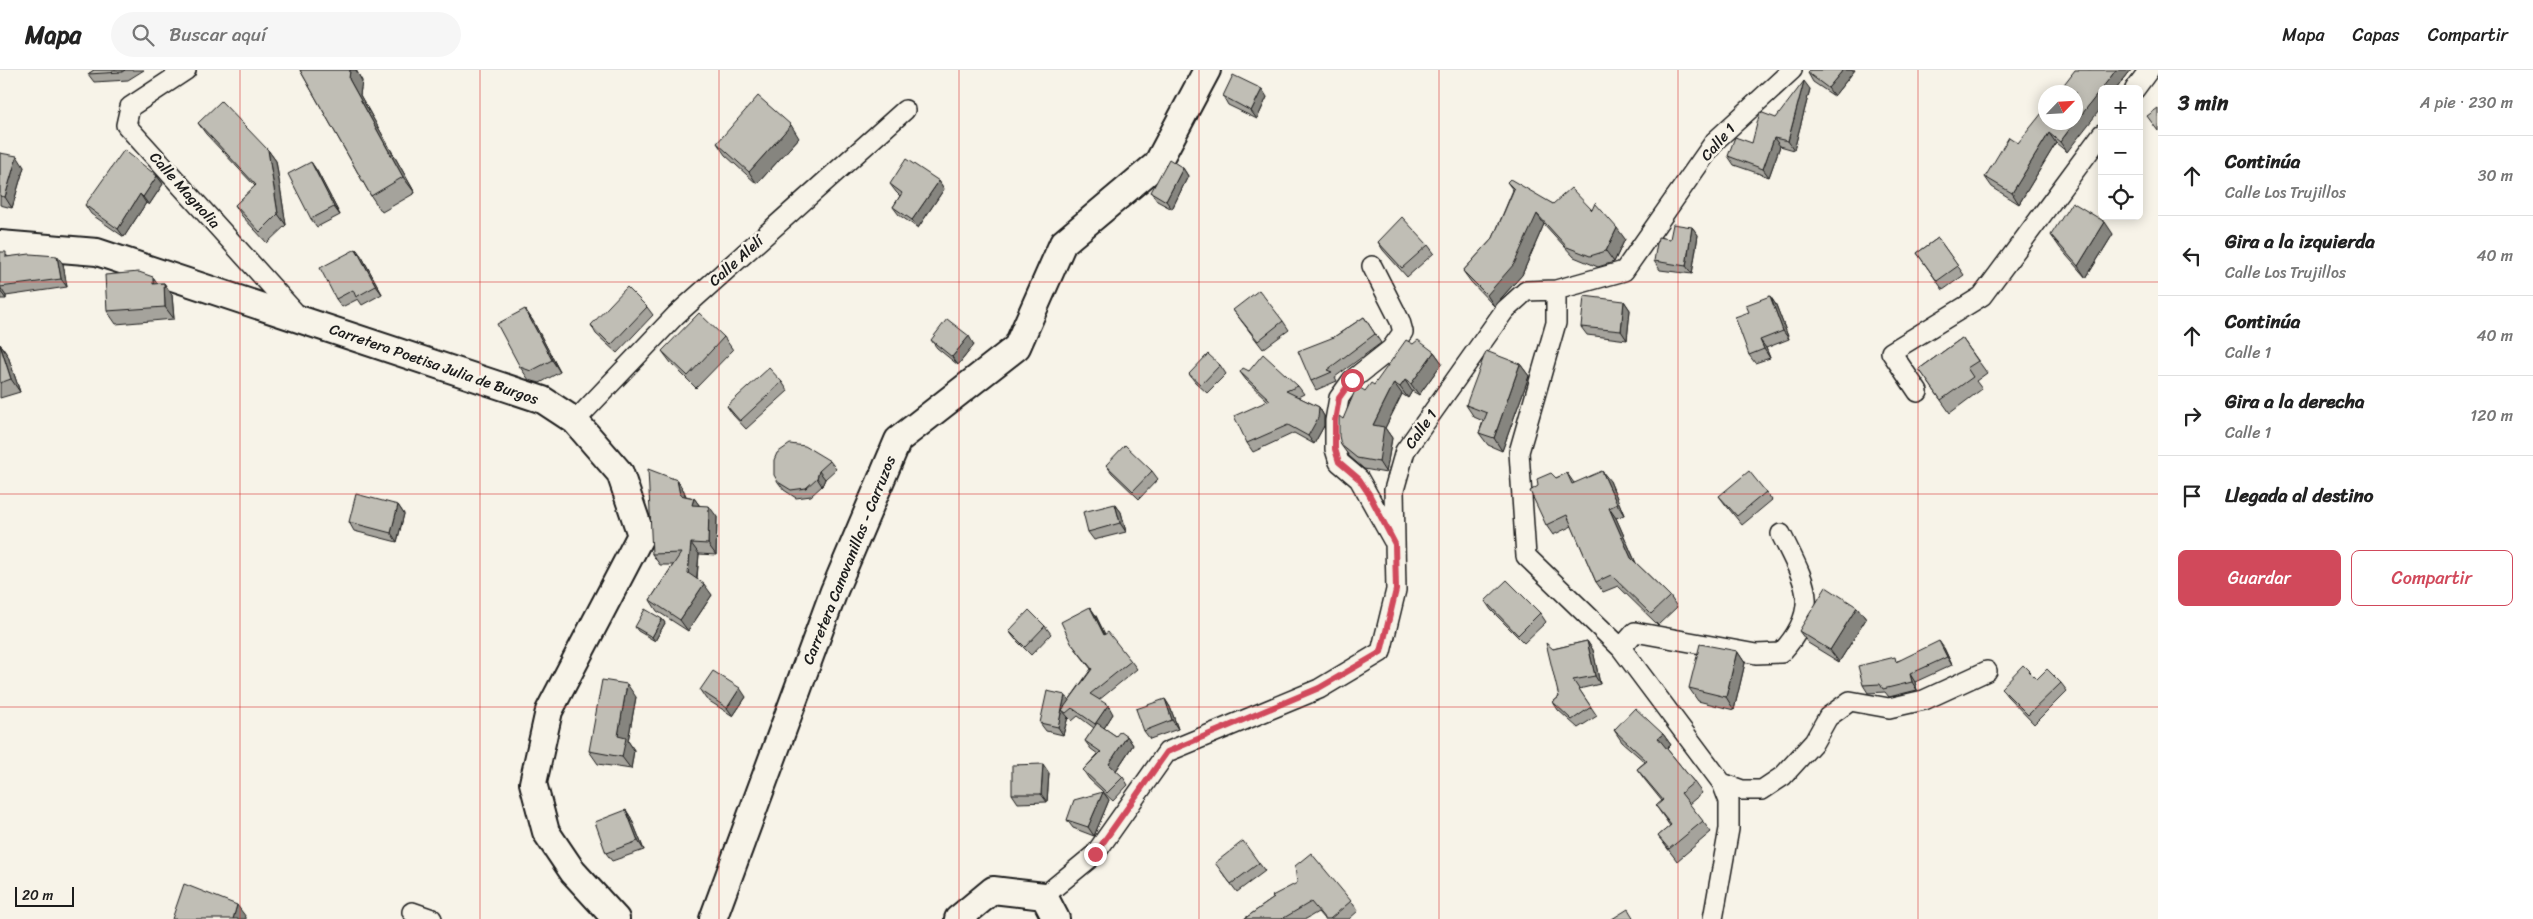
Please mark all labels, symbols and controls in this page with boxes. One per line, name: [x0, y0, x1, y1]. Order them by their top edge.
search box: [111, 12, 461, 57]
text: Mapa: [25, 14, 81, 56]
text: Buscar aquí: [169, 18, 266, 51]
text: Mapa: [2282, 19, 2325, 51]
text: Capas: [2353, 19, 2400, 51]
text: Compartir: [2428, 19, 2508, 51]
icon: search: [129, 21, 157, 49]
text: 3 min: [2178, 84, 2228, 122]
north arrow: [2038, 85, 2083, 130]
map controls: [2098, 85, 2143, 220]
button: +: [2098, 85, 2143, 130]
text: A pie · 230 m: [2420, 88, 2513, 117]
street label: Calle 1: [1694, 117, 1742, 167]
button: −: [2098, 130, 2143, 175]
street label: Calle Magnolia: [143, 145, 227, 235]
text: Continúa: [2225, 145, 2300, 178]
text: 30 m: [2478, 161, 2513, 190]
icon: ahead: [2178, 162, 2206, 190]
button: locate: [2098, 175, 2143, 220]
text: Calle Los Trujillos: [2225, 178, 2346, 207]
text: Gira a la izquierda: [2225, 225, 2375, 258]
street label: Calle Alelí: [702, 228, 771, 293]
text: 40 m: [2476, 241, 2513, 270]
icon: left: [2178, 242, 2206, 270]
text: Calle Los Trujillos: [2225, 258, 2346, 287]
text: Continúa: [2225, 305, 2300, 338]
street label: Carretera Poetisa Julia de Burgos: [326, 316, 542, 412]
text: 40 m: [2476, 321, 2513, 350]
icon: ahead: [2178, 322, 2206, 350]
text: Calle 1: [2225, 338, 2271, 367]
route start: [1341, 369, 1364, 392]
text: Gira a la derecha: [2225, 385, 2364, 418]
text: 120 m: [2470, 401, 2513, 430]
icon: right: [2178, 402, 2206, 430]
street label: Calle 1: [1398, 404, 1444, 454]
text: Calle 1: [2225, 418, 2271, 447]
street label: Carretera Canovanillas - Carruzos: [795, 452, 903, 668]
text: Llegada al destino: [2225, 479, 2374, 512]
icon: arrive: [2178, 482, 2206, 510]
button: Guardar: [2178, 550, 2341, 606]
button: Compartir: [2351, 550, 2513, 606]
route end: [1084, 843, 1107, 866]
text: 20 m: [22, 883, 53, 908]
scale bar: [15, 884, 74, 907]

